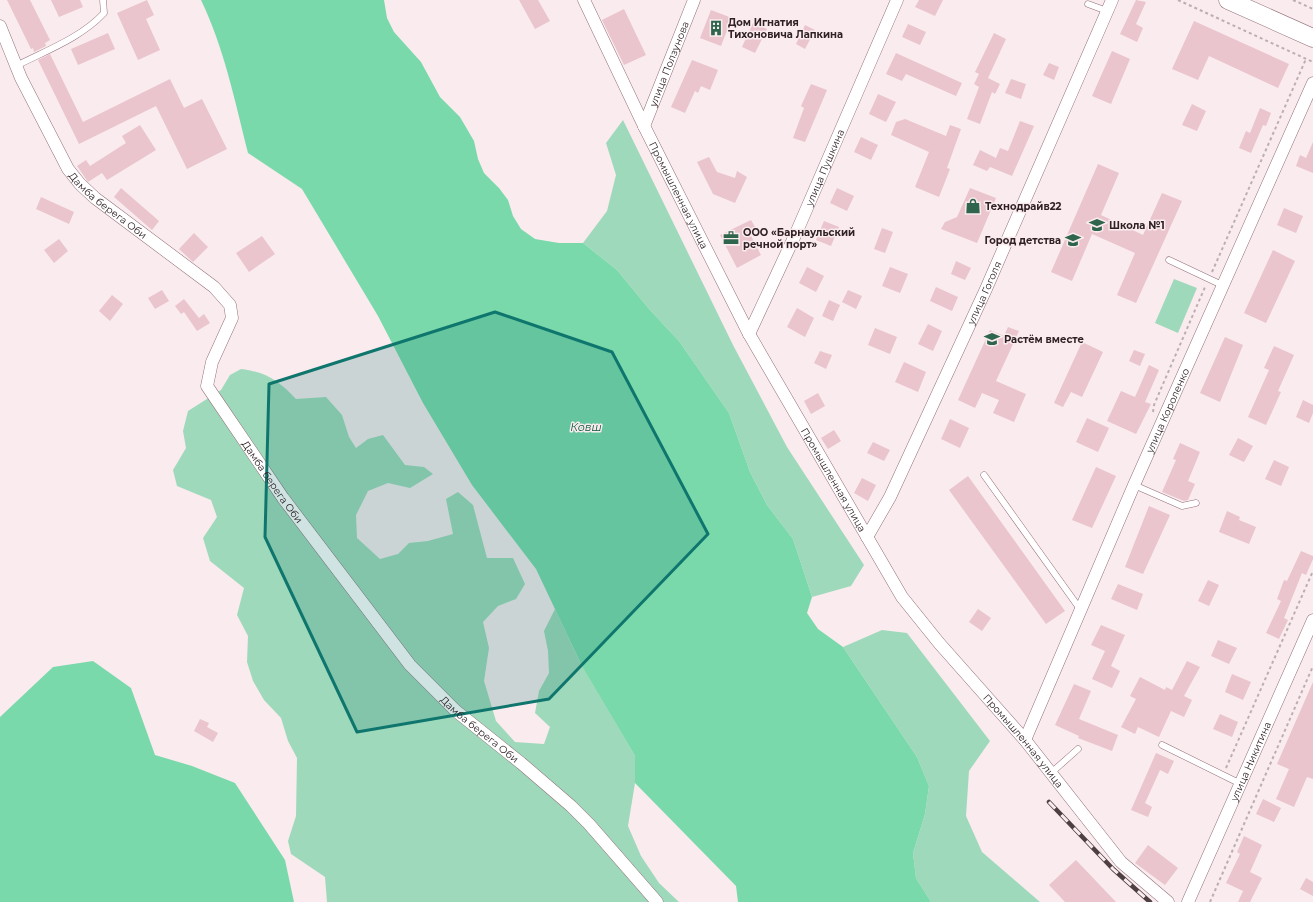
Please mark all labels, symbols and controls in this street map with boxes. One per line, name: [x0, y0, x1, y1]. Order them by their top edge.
place label: Дом Игнатия Тихоновича Лапкина: [728, 16, 843, 41]
street label: улица Ползунова: [646, 19, 692, 109]
building icon: Дом Игнатия Тихоновича Лапкина: [707, 19, 725, 37]
street label: улица Пушкина: [802, 127, 847, 209]
street label: Промышленная улица: [646, 140, 711, 251]
street label: Дамба берега Оби: [66, 170, 150, 242]
shop icon: Технодрайв22: [964, 197, 982, 215]
place label: Технодрайв22: [985, 200, 1062, 213]
school or university icon: Школа №1: [1088, 216, 1106, 234]
place label: Школа №1: [1109, 219, 1165, 232]
place label: ООО «Барнаульский речной порт»: [743, 226, 855, 251]
office icon: ООО «Барнаульский речной порт»: [722, 229, 740, 247]
school or university icon: Город детства: [1064, 231, 1082, 249]
place label: Город детства: [985, 234, 1061, 247]
street label: улица Гоголя: [964, 259, 1004, 328]
school or university icon: Растём вместе: [983, 330, 1001, 348]
place label: Растём вместе: [1004, 333, 1084, 346]
street label: улица Короленко: [1143, 366, 1192, 456]
water label: Ковш: [570, 420, 602, 434]
street label: Промышленная улица: [798, 425, 869, 534]
street label: Дамба берега Оби: [239, 438, 306, 526]
street label: Промышленная улица: [980, 691, 1066, 790]
street label: Дамба берега Оби: [438, 693, 521, 766]
street label: улица Никитина: [1227, 720, 1274, 804]

